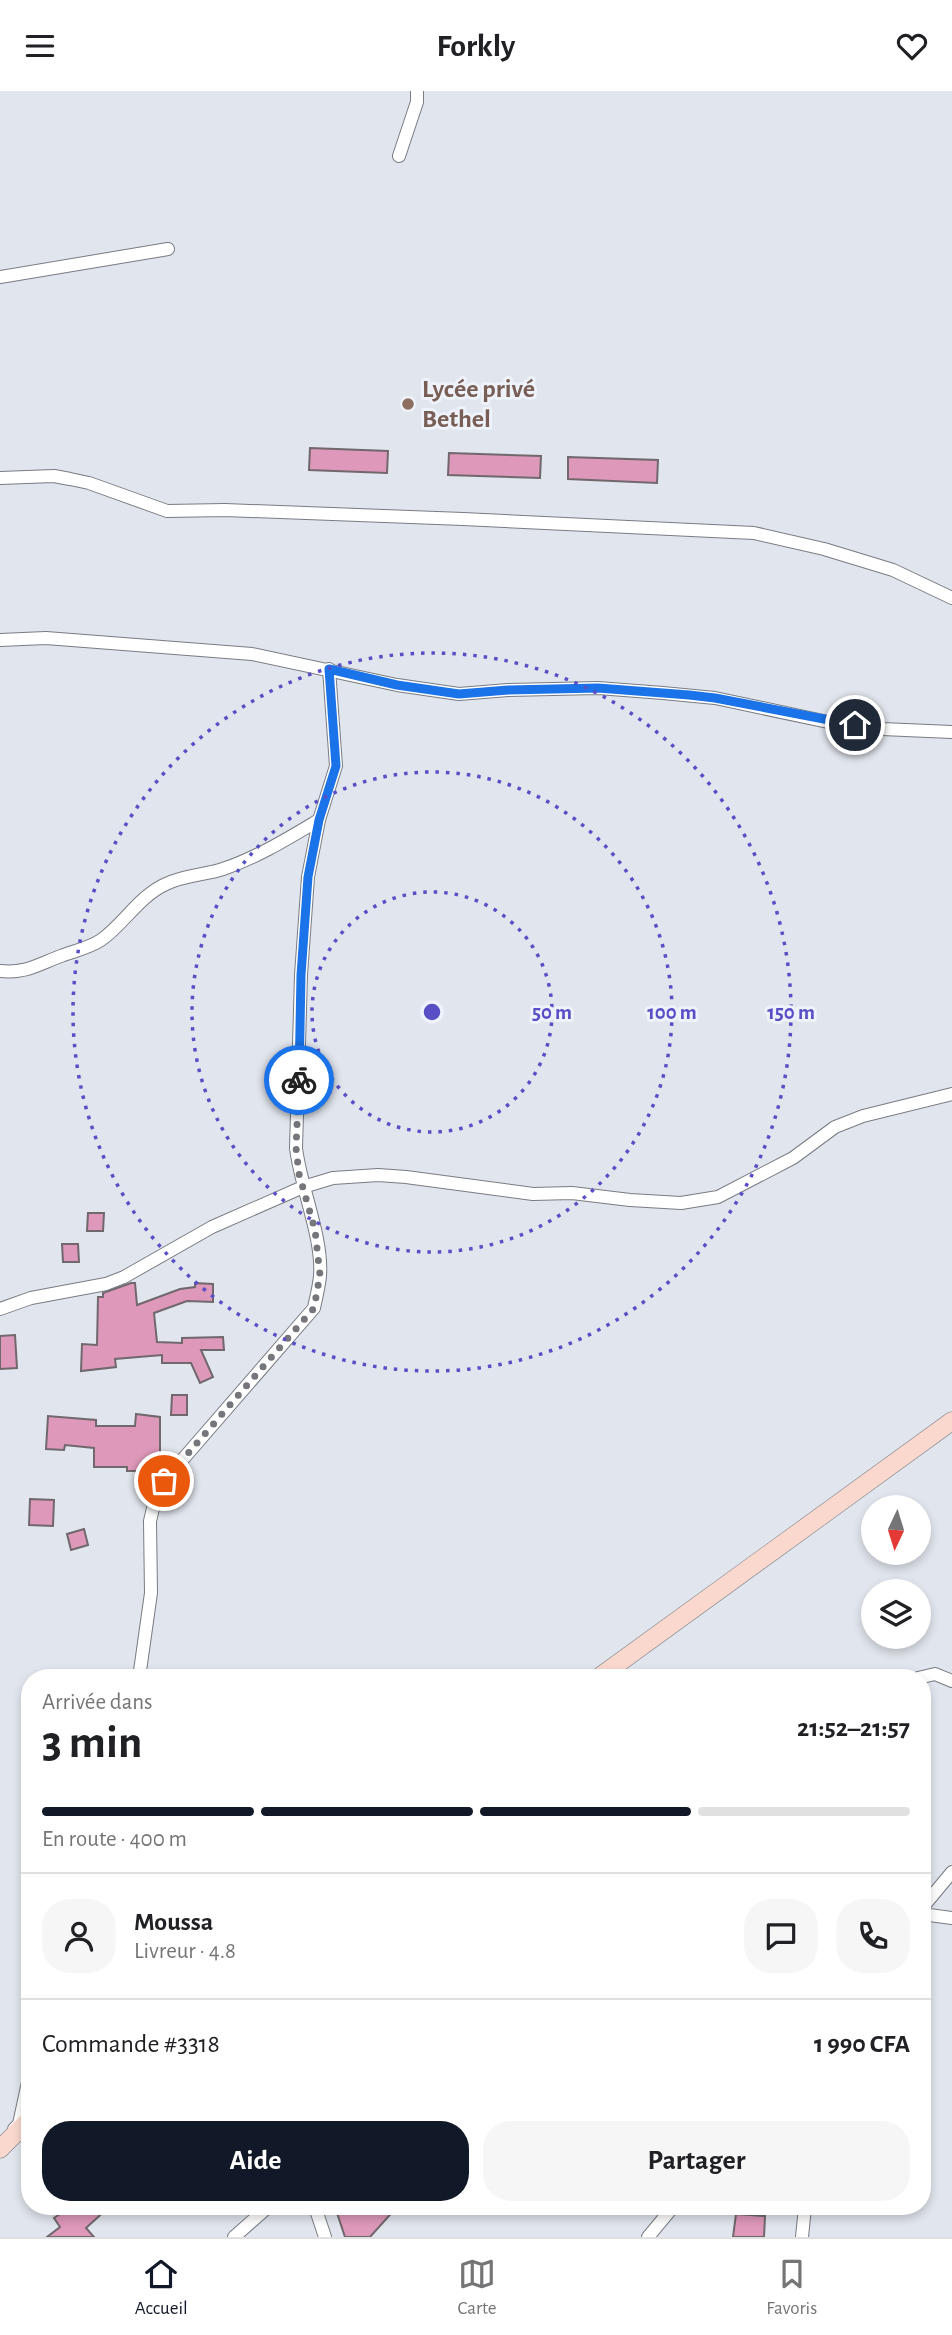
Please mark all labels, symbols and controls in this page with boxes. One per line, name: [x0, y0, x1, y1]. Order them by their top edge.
icon: menu: [21, 27, 59, 65]
icon: heart: [893, 27, 931, 65]
text: Forkly: [437, 30, 515, 62]
place label: Lycée privé Bethel: [422, 376, 535, 432]
marker: Lycée privé Bethel: [400, 396, 416, 412]
pin: [825, 695, 885, 755]
icon: home: [836, 706, 874, 744]
centre of rings: [420, 1000, 444, 1024]
text: 50 m: [532, 1002, 572, 1023]
text: 100 m: [647, 1002, 697, 1023]
text: 150 m: [767, 1002, 815, 1023]
courier: [264, 1045, 334, 1115]
icon: bike: [280, 1061, 318, 1099]
pin: [134, 1451, 194, 1511]
icon: bag: [145, 1462, 183, 1500]
north arrow: [861, 1495, 931, 1565]
map controls: [861, 1495, 931, 1649]
button: layers: [861, 1579, 931, 1649]
text: Arrivée dans: [42, 1691, 153, 1714]
text: 21:52–21:57: [797, 1715, 910, 1741]
text: 3 min: [42, 1720, 142, 1766]
text: En route · 400 m: [42, 1828, 187, 1851]
button: person: [42, 1899, 116, 1973]
button: chat: [744, 1899, 818, 1973]
button: phone: [836, 1899, 910, 1973]
text: Moussa: [134, 1909, 213, 1935]
text: Livreur · 4.8: [134, 1940, 236, 1963]
text: Commande #3318: [42, 2031, 220, 2057]
text: 1 990 CFA: [814, 2031, 910, 2057]
button: Aide: [42, 2121, 469, 2201]
button: Partager: [483, 2121, 910, 2201]
tab: Accueil: [135, 2255, 188, 2320]
tab: Carte: [457, 2255, 497, 2320]
tab: Favoris: [766, 2255, 817, 2320]

